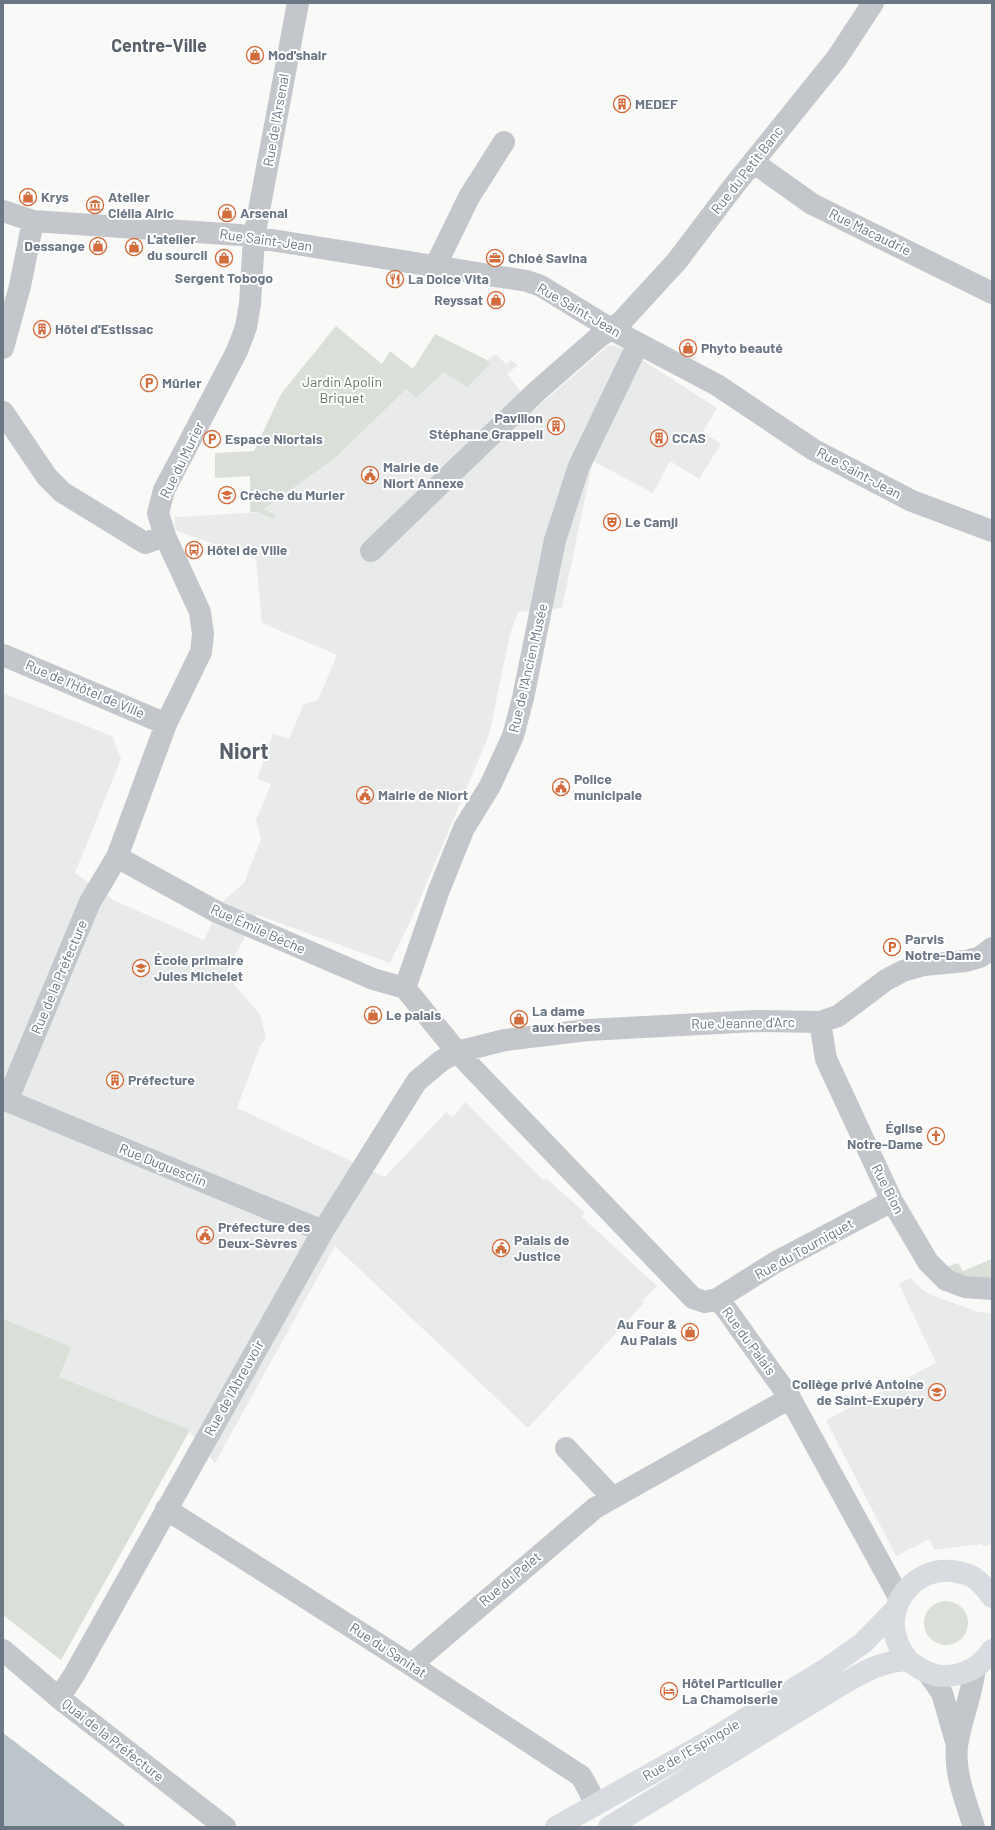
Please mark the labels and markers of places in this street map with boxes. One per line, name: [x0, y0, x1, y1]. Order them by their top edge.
shop icon: Mod'shair: [245, 45, 265, 65]
place label: Mod'shair: [268, 46, 327, 63]
building icon: MEDEF: [612, 94, 632, 114]
place label: MEDEF: [635, 95, 678, 112]
shop icon: Krys: [18, 187, 38, 207]
place label: Krys: [41, 188, 69, 205]
place label: Atelier Clélia Alric: [108, 188, 174, 221]
museum icon: Atelier Clélia Alric: [85, 195, 105, 215]
shop icon: Arsenal: [217, 203, 237, 223]
place label: Arsenal: [240, 204, 288, 221]
place label: L'atelier du sourcil: [147, 230, 208, 263]
shop icon: Dessange: [88, 236, 108, 256]
place label: Dessange: [24, 237, 85, 254]
shop icon: L'atelier du sourcil: [124, 237, 144, 257]
shop icon: Sergent Tobogo: [214, 248, 234, 268]
office icon: Chloé Savina: [485, 248, 505, 268]
place label: Chloé Savina: [508, 249, 587, 266]
place label: Sergent Tobogo: [175, 269, 273, 286]
restaurant icon: La Dolce Vita: [385, 269, 405, 289]
place label: La Dolce Vita: [408, 270, 489, 287]
shop icon: Reyssat: [486, 290, 506, 310]
place label: Reyssat: [434, 291, 483, 308]
building icon: Hôtel d'Estissac: [32, 319, 52, 339]
place label: Hôtel d'Estissac: [55, 320, 154, 337]
shop icon: Phyto beauté: [678, 338, 698, 358]
place label: Phyto beauté: [701, 339, 783, 356]
parking icon: Mûrier: [139, 373, 159, 393]
place label: Mûrier: [162, 374, 202, 391]
place label: Pavillon Stéphane Grappeli: [429, 409, 543, 442]
building icon: Pavillon Stéphane Grappeli: [546, 416, 566, 436]
building icon: CCAS: [649, 428, 669, 448]
parking icon: Espace Niortais: [202, 429, 222, 449]
place label: CCAS: [672, 429, 706, 446]
place label: Espace Niortais: [225, 430, 323, 447]
place label: Mairie de Niort Annexe: [383, 458, 464, 491]
public building icon: Mairie de Niort Annexe: [360, 465, 380, 485]
school or university icon: Crèche du Murier: [217, 485, 237, 505]
place label: Crèche du Murier: [240, 486, 345, 503]
theatre icon: Le Camji: [602, 512, 622, 532]
place label: Le Camji: [625, 513, 678, 530]
bus stop icon: Hôtel de Ville: [184, 540, 204, 560]
place label: Hôtel de Ville: [207, 541, 288, 558]
place label: Police municipale: [574, 770, 642, 803]
public building icon: Police municipale: [551, 777, 571, 797]
public building icon: Mairie de Niort: [355, 785, 375, 805]
place label: Mairie de Niort: [378, 786, 468, 803]
place label: Parvis Notre-Dame: [905, 930, 981, 963]
parking icon: Parvis Notre-Dame: [882, 937, 902, 957]
place label: École primaire Jules Michelet: [154, 951, 244, 984]
school or university icon: École primaire Jules Michelet: [131, 958, 151, 978]
place label: La dame aux herbes: [532, 1002, 600, 1035]
shop icon: Le palais: [363, 1005, 383, 1025]
place label: Le palais: [386, 1006, 441, 1023]
shop icon: La dame aux herbes: [509, 1009, 529, 1029]
building icon: Préfecture: [105, 1070, 125, 1090]
place label: Préfecture: [128, 1071, 195, 1088]
place label: Église Notre-Dame: [847, 1119, 923, 1152]
church icon: Église Notre-Dame: [926, 1126, 946, 1146]
place label: Préfecture des Deux-Sèvres: [218, 1218, 310, 1251]
public building icon: Préfecture des Deux-Sèvres: [195, 1225, 215, 1245]
place label: Palais de Justice: [514, 1231, 570, 1264]
public building icon: Palais de Justice: [491, 1238, 511, 1258]
place label: Au Four & Au Palais: [617, 1315, 677, 1348]
shop icon: Au Four & Au Palais: [680, 1322, 700, 1342]
place label: Collège privé Antoine de Saint-Exupéry: [792, 1375, 924, 1408]
school or university icon: Collège privé Antoine de Saint-Exupéry: [927, 1382, 947, 1402]
place label: Hôtel Particulier La Chamoiserie: [682, 1674, 783, 1707]
hotel icon: Hôtel Particulier La Chamoiserie: [659, 1681, 679, 1701]

